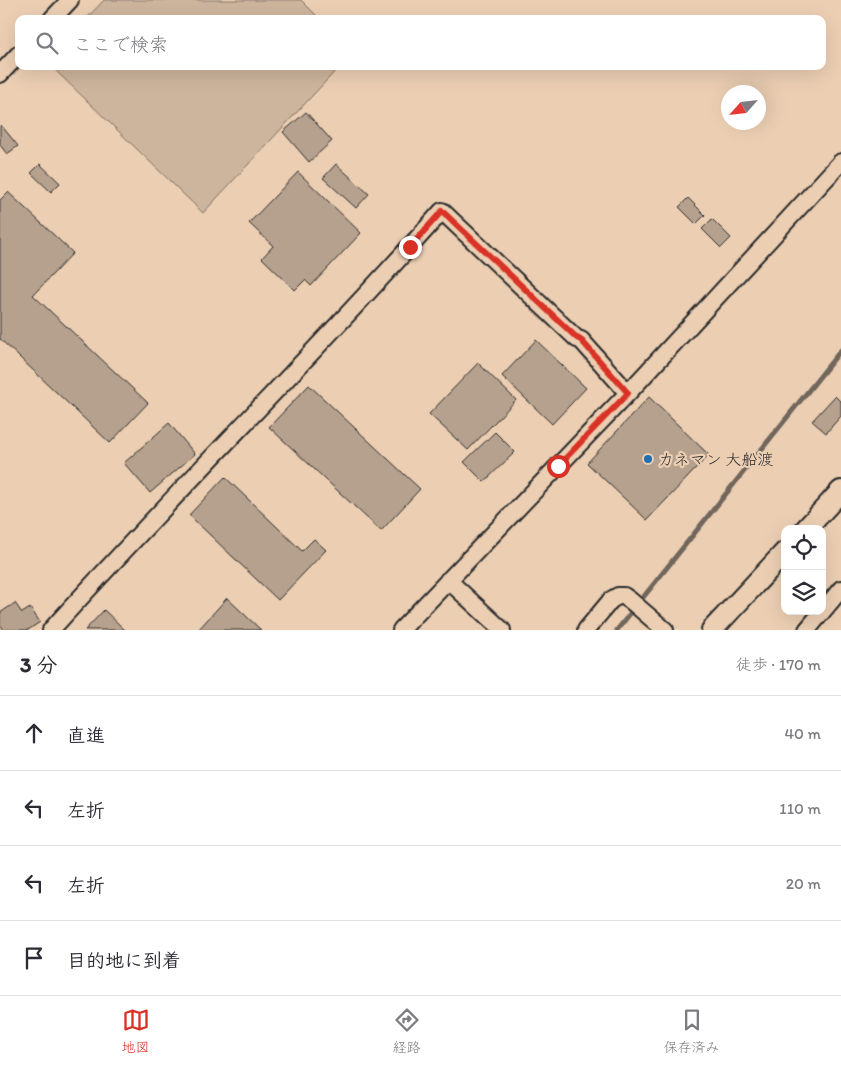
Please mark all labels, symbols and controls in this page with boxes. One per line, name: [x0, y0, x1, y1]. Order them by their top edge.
search box: [15, 15, 826, 70]
icon: search: [33, 29, 61, 57]
text: ここで検索: [73, 33, 168, 56]
north arrow: [721, 85, 766, 130]
route end: [399, 236, 422, 259]
place label: カネマン 大船渡: [658, 450, 773, 469]
marker: カネマン 大船渡: [642, 453, 654, 465]
route start: [547, 455, 570, 478]
map controls: [781, 525, 826, 615]
button: locate: [781, 525, 826, 570]
button: layers: [781, 570, 826, 615]
text: 3 分: [20, 652, 57, 677]
text: 徒歩 · 170 m: [736, 655, 821, 674]
icon: ahead: [20, 719, 48, 747]
text: 直進: [67, 724, 105, 747]
text: 40 m: [784, 724, 821, 743]
icon: left: [20, 794, 48, 822]
text: 左折: [67, 799, 105, 822]
text: 110 m: [779, 799, 821, 818]
icon: left: [20, 869, 48, 897]
text: 左折: [67, 874, 105, 897]
text: 20 m: [786, 874, 821, 893]
icon: arrive: [20, 944, 48, 972]
text: 目的地に到着: [67, 949, 181, 972]
tab: 地図: [122, 1006, 150, 1056]
tab: 経路: [393, 1006, 421, 1056]
tab: 保存済み: [664, 1006, 720, 1056]

